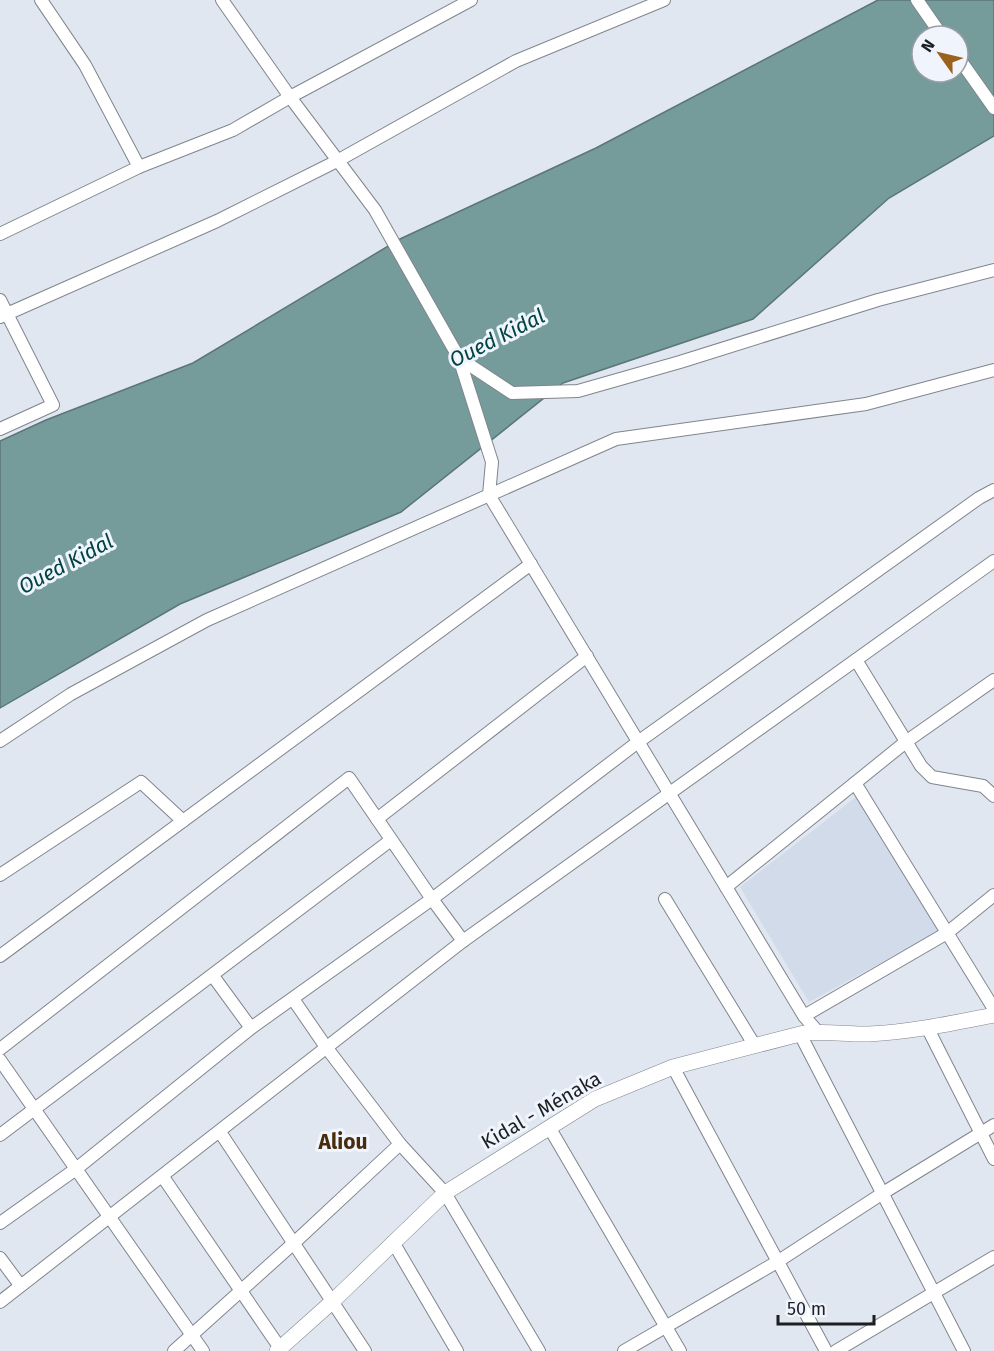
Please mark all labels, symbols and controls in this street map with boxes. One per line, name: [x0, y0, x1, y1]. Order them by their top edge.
north arrow: [910, 24, 970, 84]
text: N: [917, 36, 939, 56]
water label: Oued Kidal: [445, 303, 549, 373]
water label: Oued Kidal: [14, 528, 118, 600]
street label: Kidal - Ménaka: [477, 1066, 605, 1154]
district label: Aliou: [318, 1129, 367, 1155]
scale bar: [778, 1288, 874, 1326]
text: 50 m: [787, 1298, 826, 1320]

